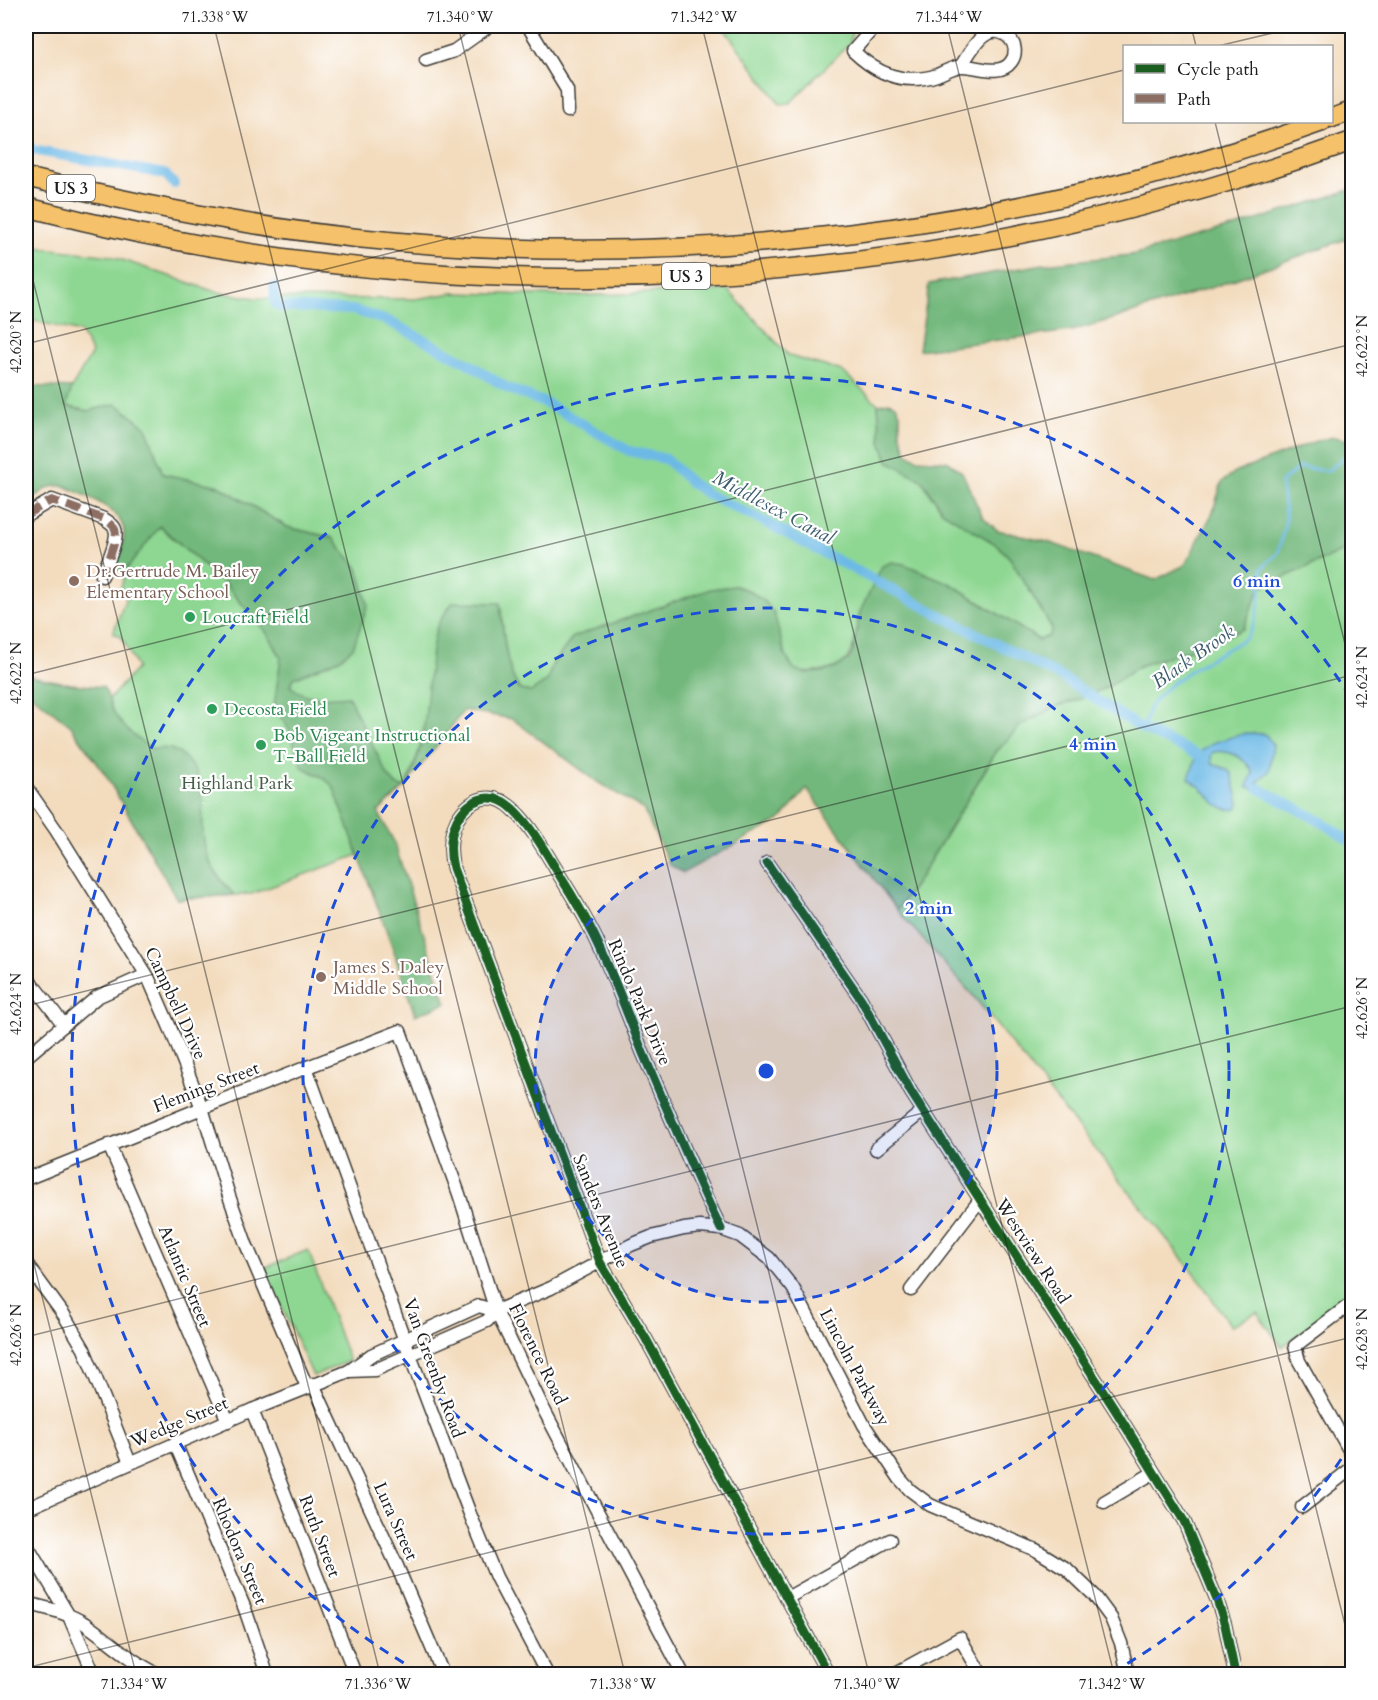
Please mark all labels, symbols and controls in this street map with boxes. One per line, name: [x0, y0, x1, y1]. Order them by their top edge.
text: 71.338°W: [182, 7, 249, 27]
text: 71.340°W: [427, 7, 494, 27]
text: 71.342°W: [671, 7, 738, 27]
text: 71.344°W: [916, 7, 983, 27]
legend: [1123, 45, 1333, 123]
text: Cycle path: [1177, 57, 1259, 82]
text: Path: [1177, 87, 1211, 112]
road number: US 3: [47, 175, 95, 201]
road number: US 3: [662, 263, 710, 289]
text: 42.620°N: [6, 310, 26, 373]
text: 42.622°N: [1352, 314, 1372, 377]
water label: Middlesex Canal: [708, 464, 840, 551]
place label: Dr.Gertrude M. Bailey Elementary School: [86, 559, 260, 605]
text: 6 min: [1233, 569, 1281, 594]
marker: Dr.Gertrude M. Bailey Elementary School: [67, 574, 81, 588]
place label: Loucraft Field: [202, 605, 309, 630]
marker: Loucraft Field: [183, 610, 197, 624]
water label: Black Brook: [1146, 618, 1240, 695]
text: 42.622°N: [6, 641, 26, 704]
text: 42.624°N: [1352, 645, 1372, 708]
place label: Decosta Field: [224, 697, 327, 722]
marker: Decosta Field: [205, 702, 219, 716]
place label: Bob Vigeant Instructional T-Ball Field: [273, 723, 471, 769]
text: 4 min: [1069, 732, 1117, 757]
marker: Bob Vigeant Instructional T-Ball Field: [254, 738, 268, 752]
park label: Highland Park: [181, 771, 293, 796]
text: 2 min: [905, 896, 953, 921]
street label: Rindo Park Drive: [602, 935, 677, 1069]
street label: Campbell Drive: [139, 943, 213, 1064]
place label: James S. Daley Middle School: [330, 955, 445, 1001]
marker: James S. Daley Middle School: [314, 970, 328, 984]
text: 42.624°N: [6, 972, 26, 1035]
text: 42.626°N: [1352, 976, 1372, 1039]
street label: Fleming Street: [150, 1056, 263, 1119]
centre of rings: [756, 1061, 776, 1081]
street label: Sanders Avenue: [566, 1151, 635, 1272]
street label: Westview Road: [989, 1193, 1076, 1309]
street label: Atlantic Street: [152, 1222, 217, 1331]
street label: Van Greenby Road: [397, 1295, 471, 1442]
street label: Florence Road: [502, 1299, 573, 1410]
text: 42.626°N: [6, 1303, 26, 1366]
street label: Lincoln Parkway: [813, 1304, 896, 1431]
text: 42.628°N: [1352, 1307, 1372, 1370]
street label: Wedge Street: [126, 1391, 232, 1455]
street label: Lura Street: [367, 1478, 424, 1565]
street label: Ruth Street: [292, 1492, 347, 1581]
street label: Rhodora Street: [206, 1494, 273, 1609]
text: 71.334°W: [101, 1674, 168, 1694]
text: 71.336°W: [345, 1674, 412, 1694]
text: 71.338°W: [590, 1674, 657, 1694]
text: 71.340°W: [834, 1674, 901, 1694]
text: 71.342°W: [1079, 1674, 1146, 1694]

